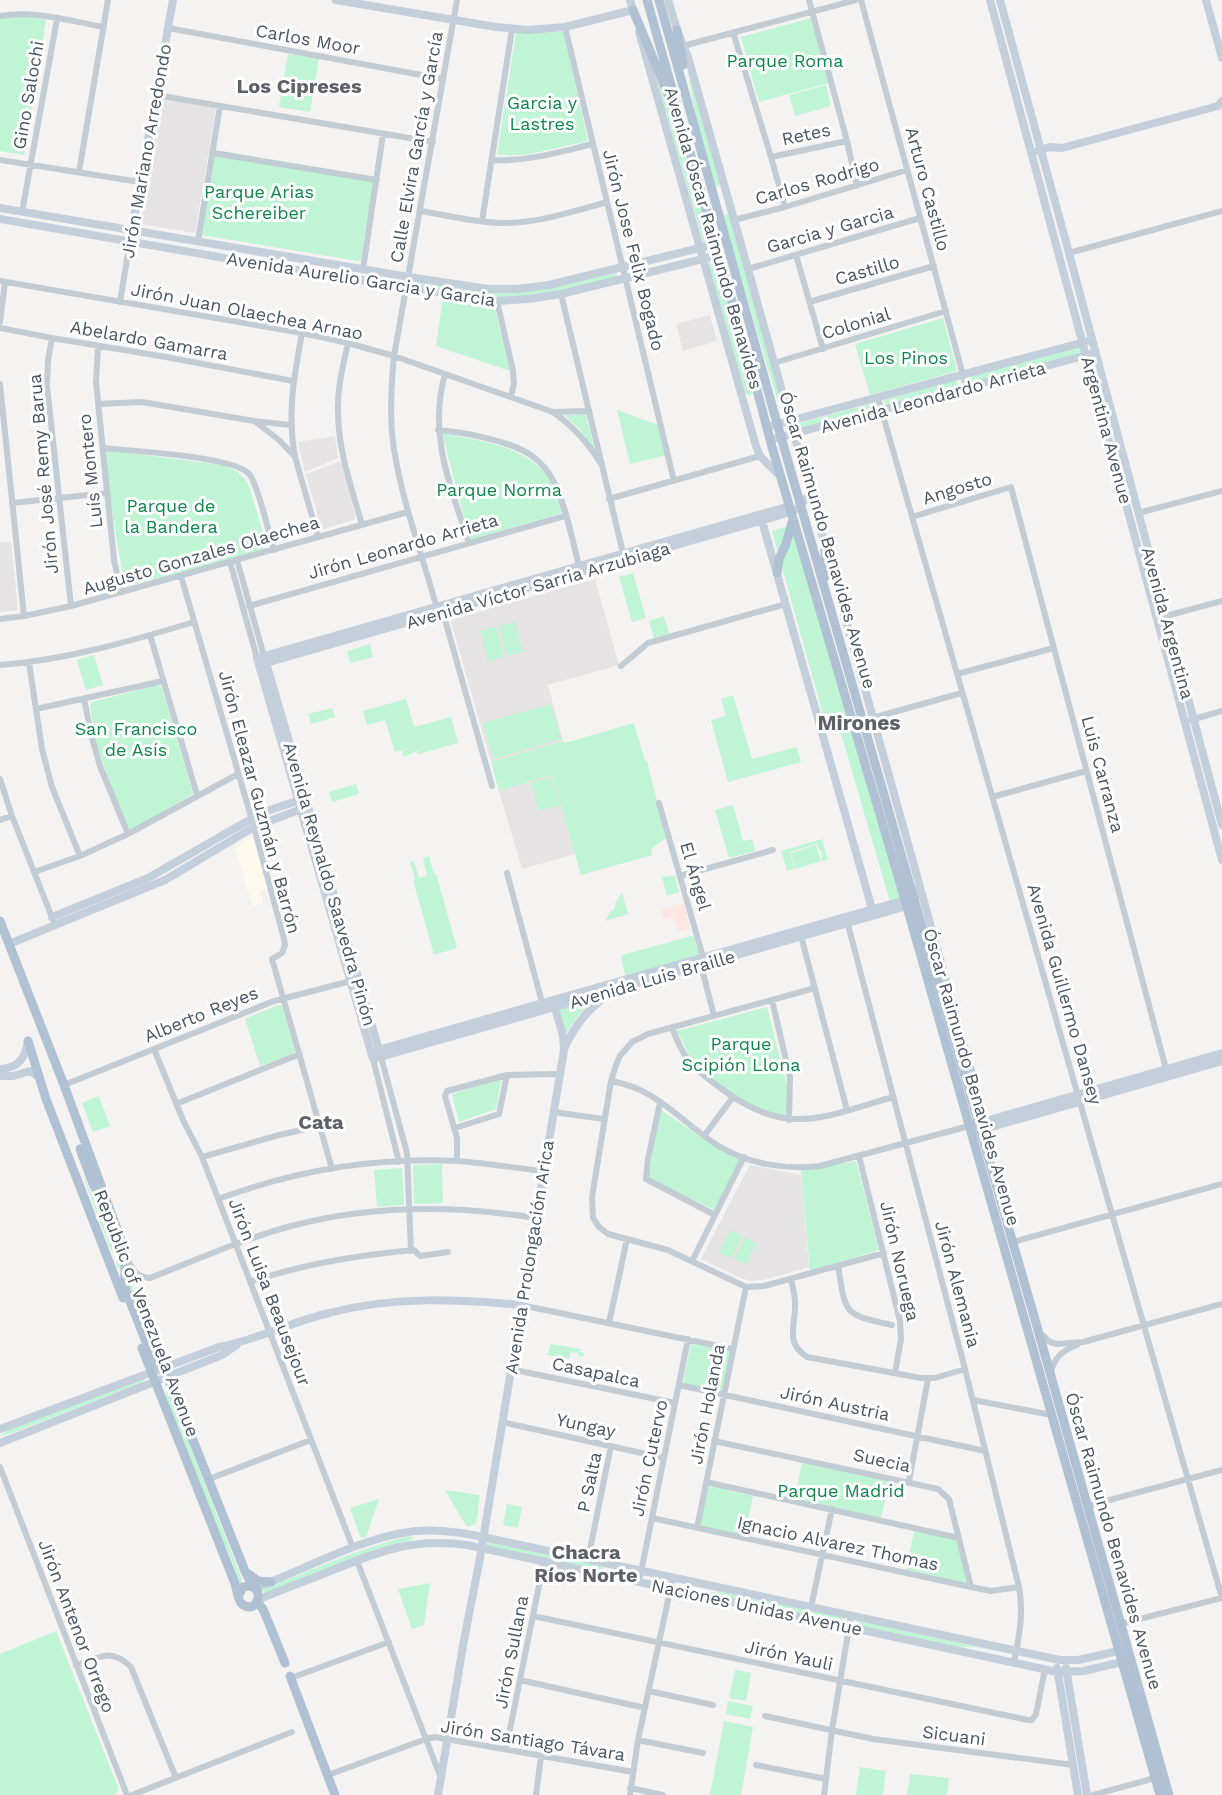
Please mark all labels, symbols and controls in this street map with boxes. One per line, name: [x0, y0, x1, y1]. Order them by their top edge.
street label: Carlos Moor: [254, 19, 362, 59]
street label: Calle Elvira García y García: [385, 30, 447, 264]
street label: Gino Salochi: [8, 39, 48, 151]
street label: Jirón Mariano Arredondo: [117, 42, 175, 260]
park label: Parque Roma: [727, 50, 843, 71]
district label: Los Cipreses: [236, 74, 362, 98]
street label: Avenida Óscar Raimundo Benavides: [661, 84, 767, 392]
park label: Garcia y Lastres: [507, 92, 578, 134]
street label: Retes: [780, 119, 832, 149]
street label: Arturo Castillo: [901, 125, 955, 253]
street label: Jirón Jose Felix Bogado: [599, 147, 669, 353]
street label: Carlos Rodrigo: [753, 153, 881, 209]
park label: Parque Arias Schereiber: [204, 181, 314, 223]
street label: Garcia y Garcia: [764, 201, 896, 257]
street label: Avenida Aurelio Garcia y Garcia: [225, 247, 497, 311]
street label: Castillo: [832, 251, 902, 289]
street label: Jirón Juan Olaechea Arnao: [129, 278, 365, 344]
street label: Colonial: [819, 302, 894, 343]
street label: Abelardo Gamarra: [69, 316, 229, 364]
park label: Los Pinos: [864, 347, 948, 368]
street label: Argentina Avenue: [1077, 354, 1137, 506]
street label: Avenida Leondardo Arrieta: [818, 357, 1048, 437]
street label: Jirón José Remy Barua: [24, 373, 62, 575]
street label: Óscar Raimundo Benavides Avenue: [775, 389, 881, 691]
street label: Luís Montero: [74, 413, 106, 529]
street label: Angosto: [920, 468, 994, 508]
park label: Parque Norma: [436, 479, 562, 500]
park label: Parque de la Bandera: [124, 495, 218, 537]
street label: Jirón Leonardo Arrieta: [306, 509, 500, 583]
street label: Augusto Gonzales Olaechea: [80, 511, 322, 599]
street label: Avenida Víctor Sarria Arzubiaga: [404, 537, 672, 633]
street label: Avenida Argentina: [1138, 545, 1198, 701]
street label: Jirón Eleazar Guzmán y Barrón: [215, 668, 305, 936]
district label: Mirones: [817, 710, 901, 735]
street label: Luis Carranza: [1077, 713, 1129, 835]
park label: San Francisco de Asís: [75, 718, 197, 760]
street label: Avenida Reynaldo Saavedra Pinón: [279, 740, 381, 1028]
street label: El Ángel: [676, 839, 716, 913]
street label: Avenida Guillermo Dansey: [1023, 881, 1107, 1108]
street label: Óscar Raimundo Benavides Avenue: [919, 926, 1025, 1228]
street label: Avenida Luis Braille: [567, 945, 737, 1013]
street label: Alberto Reyes: [141, 982, 261, 1046]
park label: Parque Scipión Llona: [682, 1033, 800, 1075]
district label: Cata: [298, 1110, 344, 1134]
street label: Avenida Prolongación Arica: [500, 1138, 558, 1376]
street label: Republic of Venezuela Avenue: [90, 1186, 204, 1440]
street label: Jirón Luisa Beausejour: [224, 1195, 316, 1389]
street label: Jirón Noruega: [876, 1199, 924, 1323]
street label: Jirón Alemania: [931, 1218, 985, 1350]
street label: Jirón Holanda: [685, 1342, 729, 1466]
street label: Casapalca: [550, 1352, 642, 1392]
street label: Jirón Austria: [778, 1381, 892, 1425]
street label: Óscar Raimundo Benavides Avenue: [1061, 1390, 1167, 1692]
street label: Jirón Cutervo: [626, 1398, 672, 1518]
street label: Yungay: [554, 1408, 618, 1442]
street label: Suecia: [851, 1444, 913, 1476]
street label: P Salta: [572, 1450, 606, 1514]
park label: Parque Madrid: [777, 1480, 905, 1501]
street label: Ignacio Alvarez Thomas: [735, 1511, 941, 1575]
street label: Jirón Antenor Orrego: [34, 1537, 120, 1715]
district label: Chacra Ríos Norte: [534, 1540, 638, 1587]
street label: Naciones Unidas Avenue: [650, 1574, 864, 1640]
street label: Jirón Sullana: [490, 1593, 532, 1711]
street label: Jirón Yauli: [743, 1635, 835, 1675]
street label: Jirón Santiago Távara: [439, 1715, 627, 1765]
street label: Sicuani: [921, 1721, 987, 1749]

